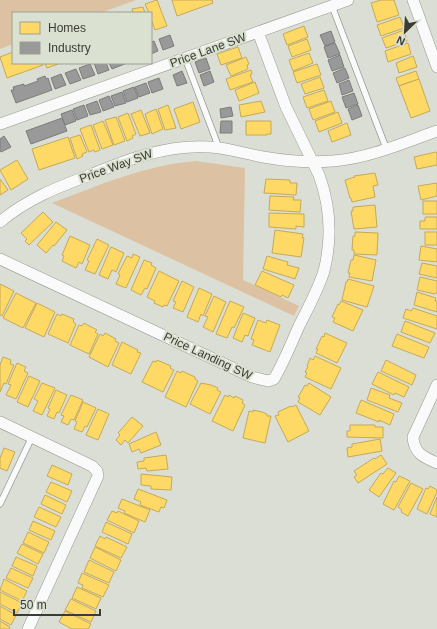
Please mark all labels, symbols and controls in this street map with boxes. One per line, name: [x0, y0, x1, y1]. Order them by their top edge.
legend: [12, 12, 152, 64]
north arrow: [385, 12, 425, 52]
text: Homes: [48, 21, 86, 35]
street label: Price Lane SW: [168, 30, 249, 70]
text: N: [395, 34, 407, 48]
text: Industry: [48, 41, 91, 55]
street label: Price Way SW: [77, 146, 155, 186]
street label: Price Landing SW: [162, 329, 255, 383]
scale bar: [14, 591, 100, 617]
text: 50 m: [20, 598, 47, 612]

